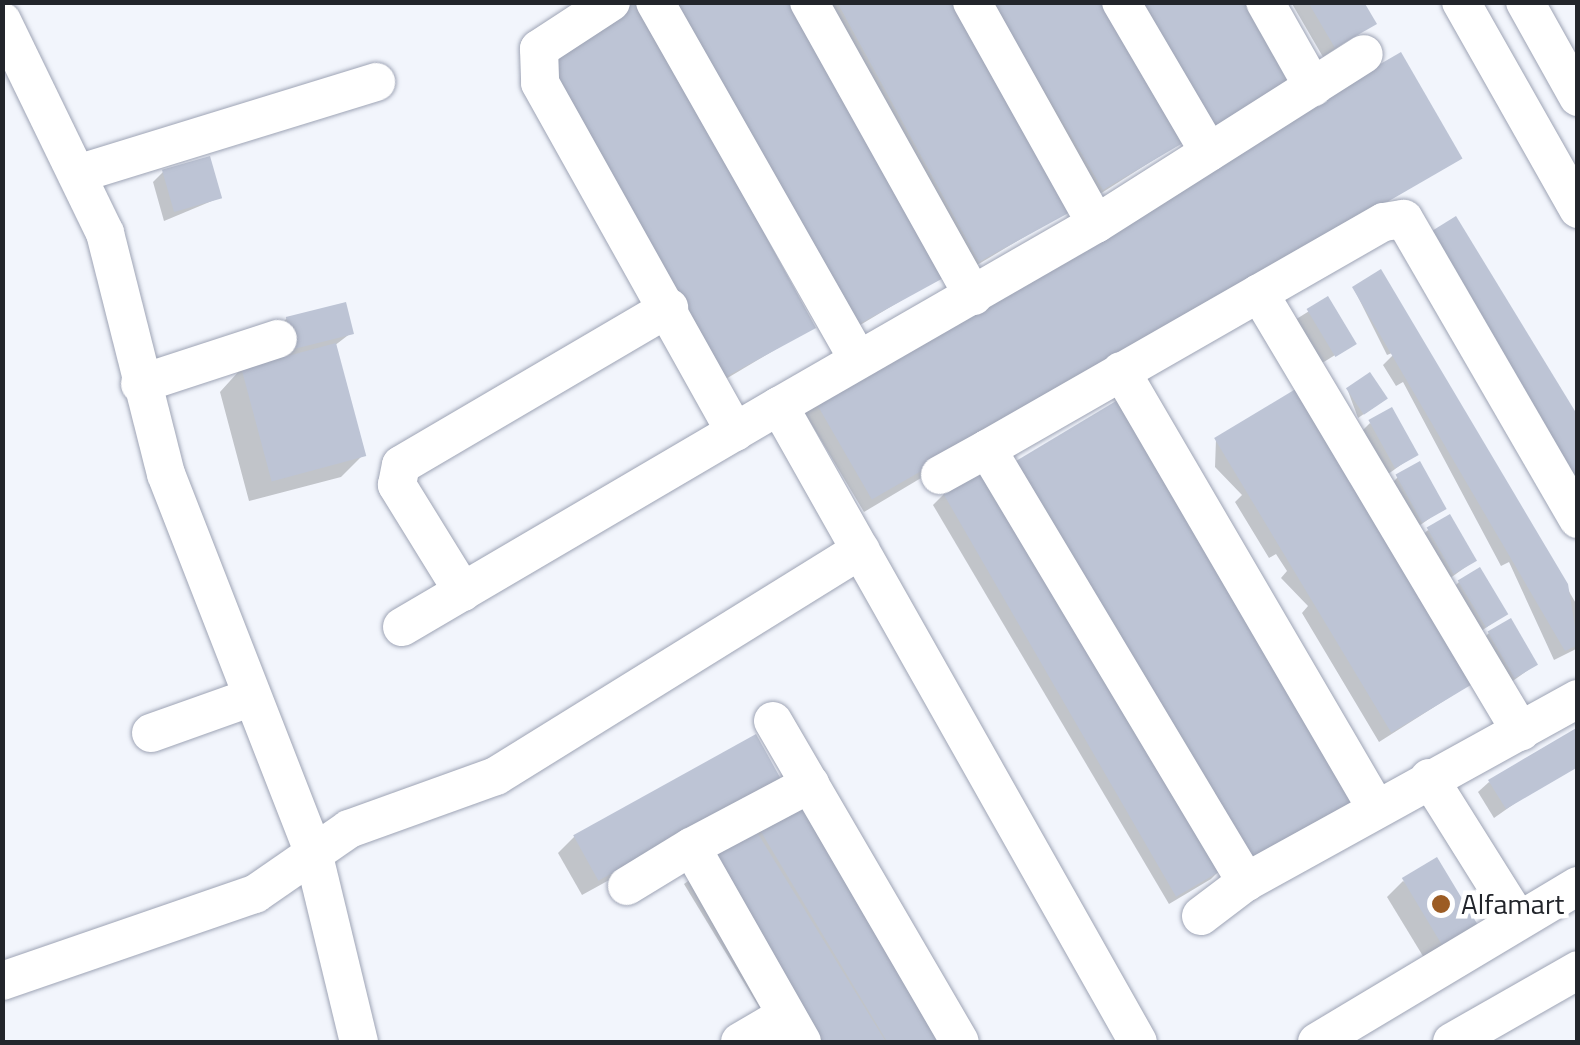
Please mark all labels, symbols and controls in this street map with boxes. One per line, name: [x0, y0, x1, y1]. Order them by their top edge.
place label: Alfamart: [1461, 887, 1564, 921]
marker: Alfamart: [1430, 893, 1452, 915]

